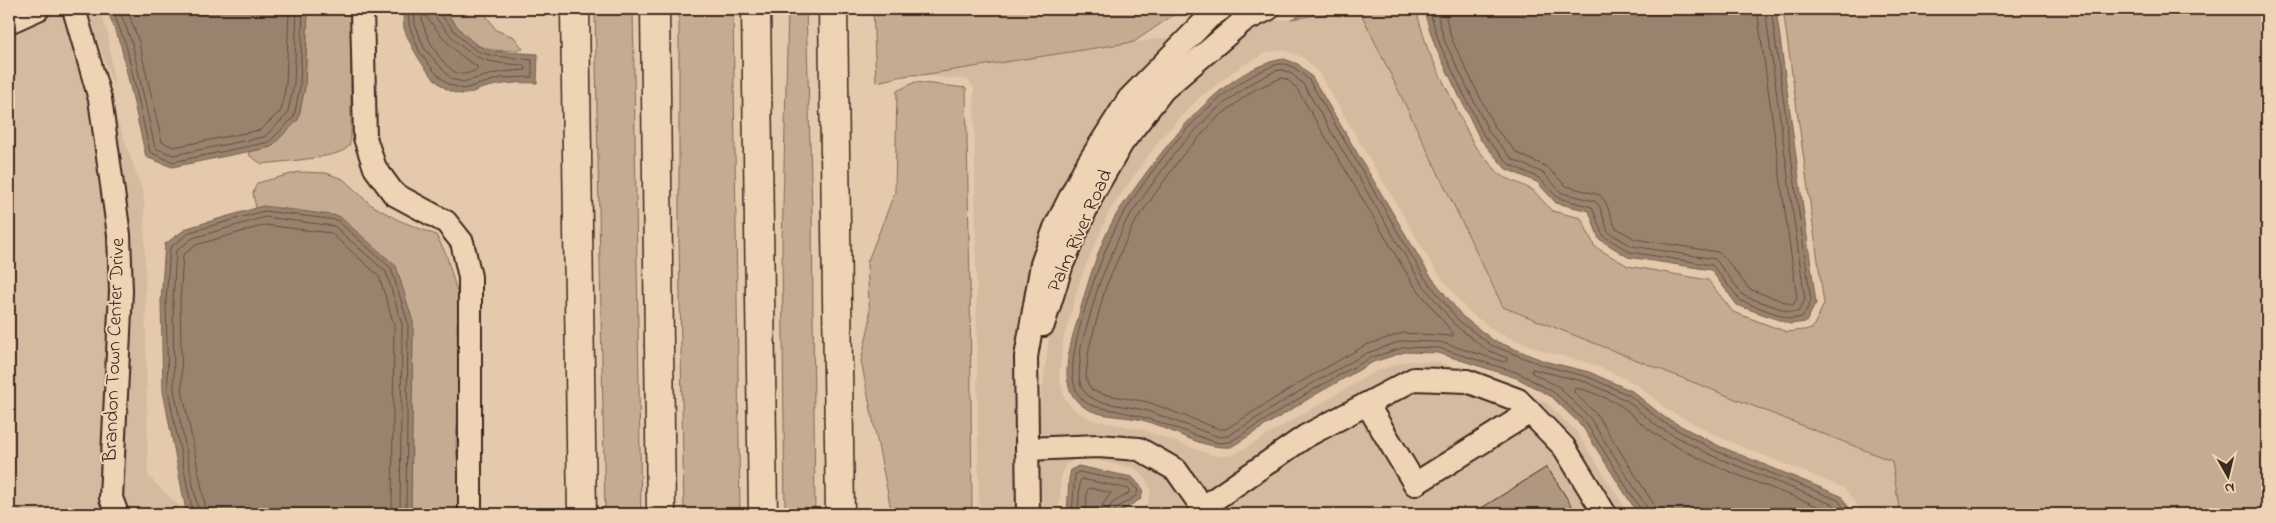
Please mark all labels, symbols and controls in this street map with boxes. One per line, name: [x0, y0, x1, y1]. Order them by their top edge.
street label: Palm River Road: [1041, 165, 1121, 297]
street label: Brandon Town Center Drive: [97, 237, 133, 464]
north arrow: [2204, 450, 2254, 500]
text: N: [2223, 476, 2236, 498]

